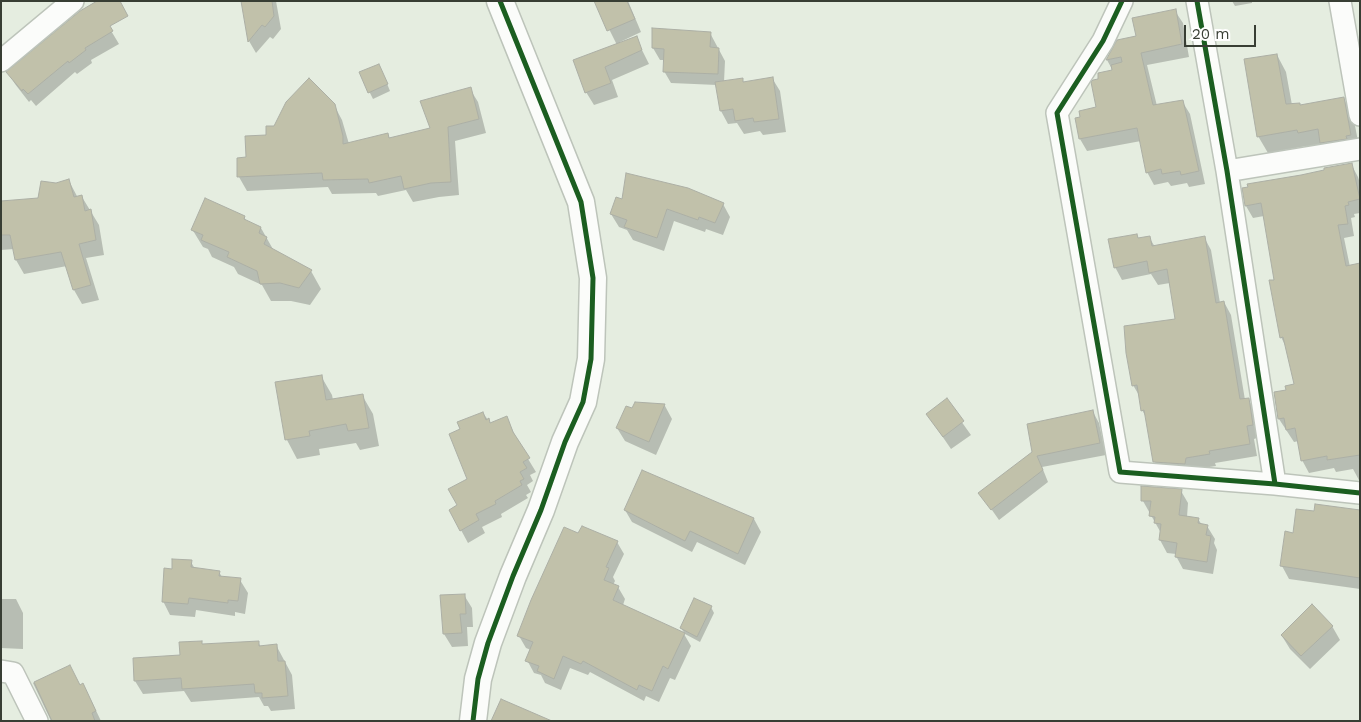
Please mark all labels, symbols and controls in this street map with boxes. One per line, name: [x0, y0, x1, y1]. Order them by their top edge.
scale bar: [1186, 15, 1258, 47]
text: 20 m: [1192, 25, 1230, 43]

